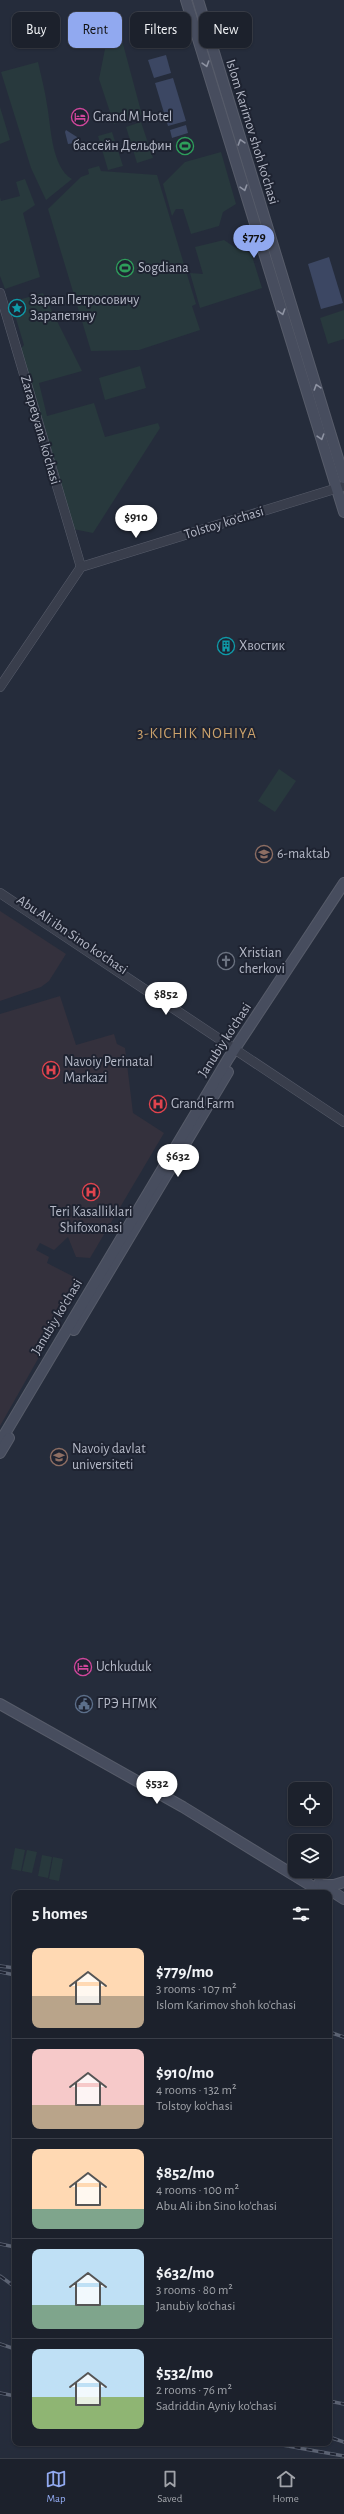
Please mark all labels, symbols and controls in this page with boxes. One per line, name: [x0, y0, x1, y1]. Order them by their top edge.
chip: Buy: [12, 12, 60, 48]
chip: Rent: [68, 12, 122, 48]
chip: Filters: [130, 12, 191, 48]
chip: New: [199, 12, 252, 48]
street label: Islom Karimov shoh ko'chasi: [223, 58, 281, 206]
one-way arrow: [201, 60, 210, 67]
hotel icon: Grand M Hotel: [70, 107, 90, 127]
place label: Grand M Hotel: [93, 110, 172, 124]
sports icon: бассейн Дельфин: [175, 136, 195, 156]
place label: бассейн Дельфин: [73, 139, 172, 153]
one-way arrow: [237, 139, 246, 146]
one-way arrow: [239, 185, 248, 192]
pin: $779: [230, 225, 278, 259]
text: $779: [242, 231, 266, 244]
sports icon: Sogdiana: [115, 258, 135, 278]
place label: Sogdiana: [138, 261, 189, 275]
place label: Зарап Петросовичу Зарапетяну: [30, 293, 139, 323]
place icon: Зарап Петросовичу Зарапетяну: [7, 298, 27, 318]
one-way arrow: [277, 309, 286, 316]
street label: Zarapetyana ko'chasi: [18, 374, 62, 486]
one-way arrow: [313, 383, 322, 390]
one-way arrow: [316, 433, 325, 440]
street label: Tolstoy ko'chasi: [183, 504, 265, 542]
pin: $910: [112, 505, 160, 539]
text: $910: [124, 511, 148, 524]
building icon: Хвостик: [216, 636, 236, 656]
place label: Хвостик: [239, 639, 285, 653]
district label: 3-KICHIK NOHIYA: [137, 726, 257, 741]
school or university icon: 6-maktab: [254, 844, 274, 864]
place label: 6-maktab: [277, 847, 330, 861]
street label: Abu Ali ibn Sino ko'chasi: [14, 893, 130, 977]
place label: Xristian cherkovi: [239, 946, 285, 976]
church icon: Xristian cherkovi: [216, 951, 236, 971]
pin: $852: [142, 982, 190, 1016]
text: $852: [154, 988, 178, 1001]
street label: Janubiy ko'chasi: [196, 1000, 254, 1080]
place label: Navoiy Perinatal Markazi: [64, 1055, 153, 1085]
hospital icon: Navoiy Perinatal Markazi: [41, 1060, 61, 1080]
hospital icon: Grand Farm: [148, 1094, 168, 1114]
place label: Grand Farm: [171, 1097, 234, 1111]
pin: $632: [154, 1144, 202, 1178]
text: $632: [166, 1150, 190, 1163]
hospital icon: Teri Kasalliklari Shifoxonasi: [81, 1182, 101, 1202]
place label: Teri Kasalliklari Shifoxonasi: [50, 1205, 132, 1235]
street label: Janubiy ko'chasi: [29, 1277, 85, 1357]
place label: Navoiy davlat universiteti: [72, 1442, 146, 1472]
school or university icon: Navoiy davlat universiteti: [49, 1447, 69, 1467]
hotel icon: Uchkuduk: [73, 1657, 93, 1677]
place label: Uchkuduk: [96, 1660, 152, 1674]
public building icon: ГРЭ НГМК: [74, 1694, 94, 1714]
place label: ГРЭ НГМК: [97, 1697, 157, 1711]
pin: $532: [133, 1771, 181, 1805]
text: $532: [145, 1777, 169, 1790]
map controls: [288, 1782, 332, 1878]
button: locate: [288, 1782, 332, 1826]
button: layers: [288, 1834, 332, 1878]
icon: filters: [290, 1903, 312, 1925]
text: 5 homes: [32, 1905, 88, 1922]
text: $779/mo: [156, 1963, 214, 1980]
icon: home: [64, 1964, 112, 2012]
text: 3 rooms · 107 m²: [156, 1983, 237, 1996]
text: Islom Karimov shoh ko'chasi: [156, 1999, 296, 2012]
text: $910/mo: [156, 2064, 214, 2081]
icon: home: [64, 2065, 112, 2113]
text: 4 rooms · 132 m²: [156, 2084, 237, 2097]
text: Tolstoy ko'chasi: [156, 2100, 233, 2113]
text: $852/mo: [156, 2164, 214, 2181]
icon: home: [64, 2165, 112, 2213]
text: 4 rooms · 100 m²: [156, 2184, 239, 2197]
text: Abu Ali ibn Sino ko'chasi: [156, 2200, 277, 2213]
text: $632/mo: [156, 2264, 214, 2281]
icon: home: [64, 2265, 112, 2313]
text: 3 rooms · 80 m²: [156, 2284, 233, 2297]
text: Janubiy ko'chasi: [156, 2300, 235, 2313]
text: $532/mo: [156, 2364, 213, 2381]
icon: home: [64, 2365, 112, 2413]
text: 2 rooms · 76 m²: [156, 2384, 232, 2397]
text: Sadriddin Ayniy ko'chasi: [156, 2400, 277, 2413]
tab: Map: [45, 2468, 67, 2505]
tab: Saved: [157, 2468, 182, 2505]
tab: Home: [272, 2468, 299, 2505]

